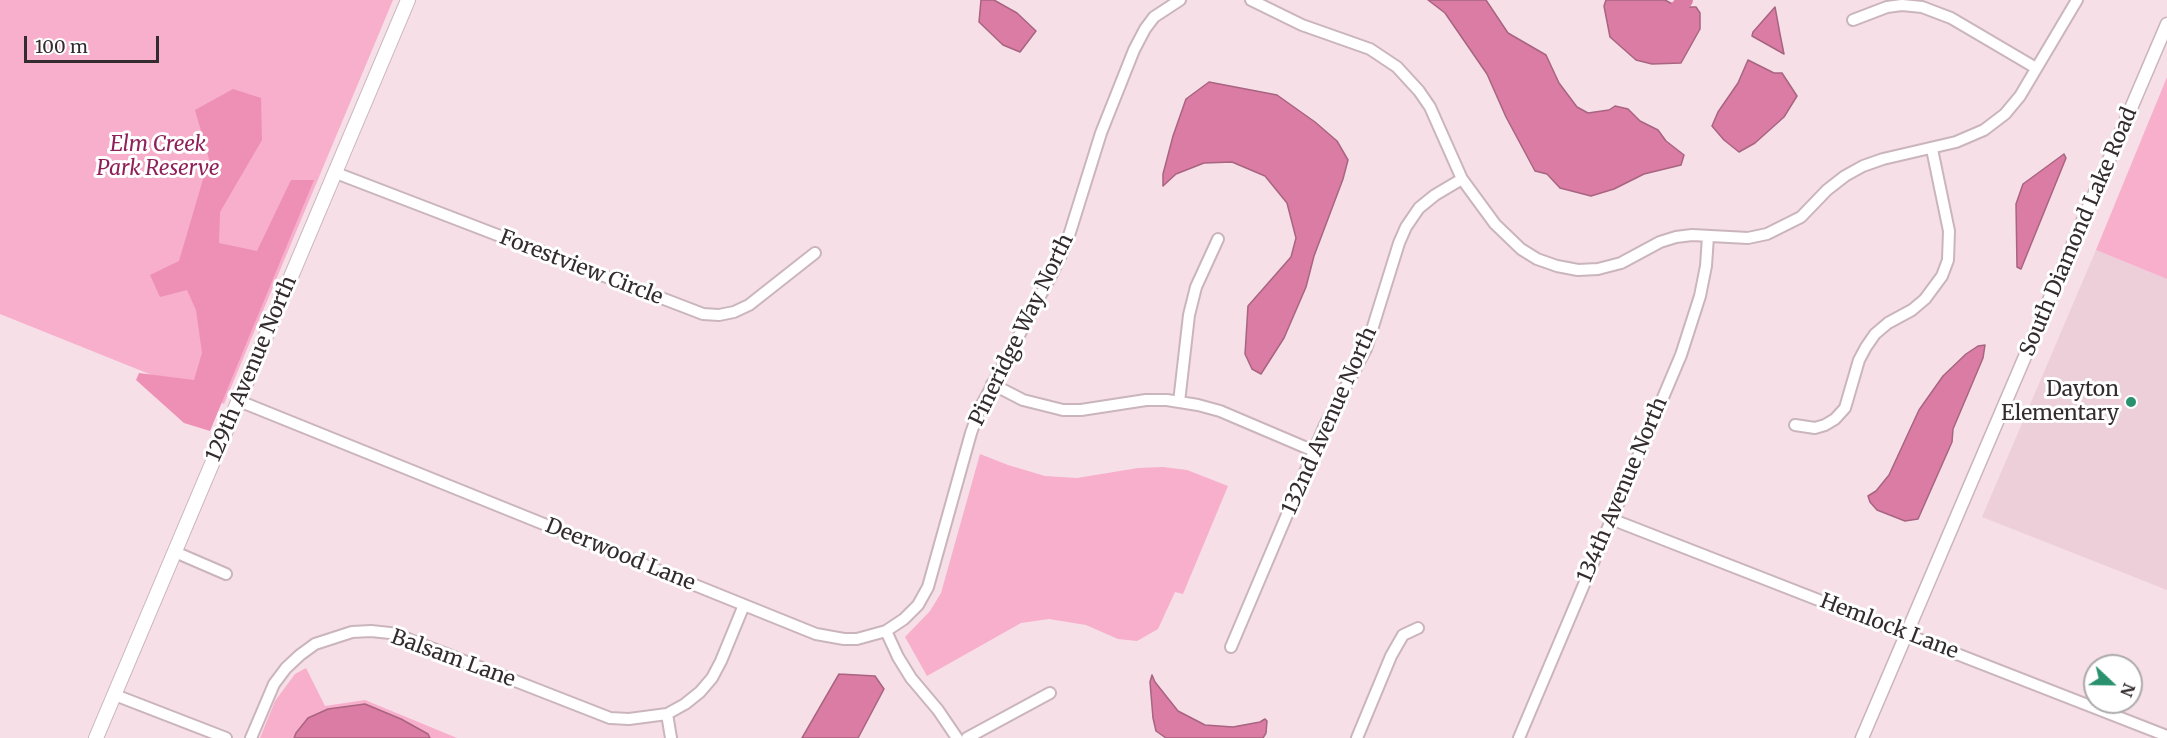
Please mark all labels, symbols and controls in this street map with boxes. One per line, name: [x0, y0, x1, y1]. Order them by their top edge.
scale bar: [27, 24, 162, 62]
text: 100 m: [35, 35, 88, 58]
street label: South Diamond Lake Road: [2015, 104, 2143, 360]
park label: Elm Creek Park Reserve: [97, 132, 219, 182]
street label: Forestview Circle: [496, 225, 666, 311]
street label: Pineridge Way North: [965, 230, 1079, 430]
street label: 129th Avenue North: [201, 272, 303, 466]
street label: 132nd Avenue North: [1277, 323, 1383, 519]
place label: Dayton Elementary: [2001, 377, 2119, 427]
street label: 134th Avenue North: [1573, 394, 1673, 586]
marker: Dayton Elementary: [2124, 395, 2138, 409]
street label: Deerwood Lane: [541, 513, 699, 597]
street label: Hemlock Lane: [1816, 589, 1962, 665]
street label: Balsam Lane: [388, 625, 518, 693]
north arrow: [2083, 654, 2143, 714]
text: N: [2116, 680, 2139, 700]

